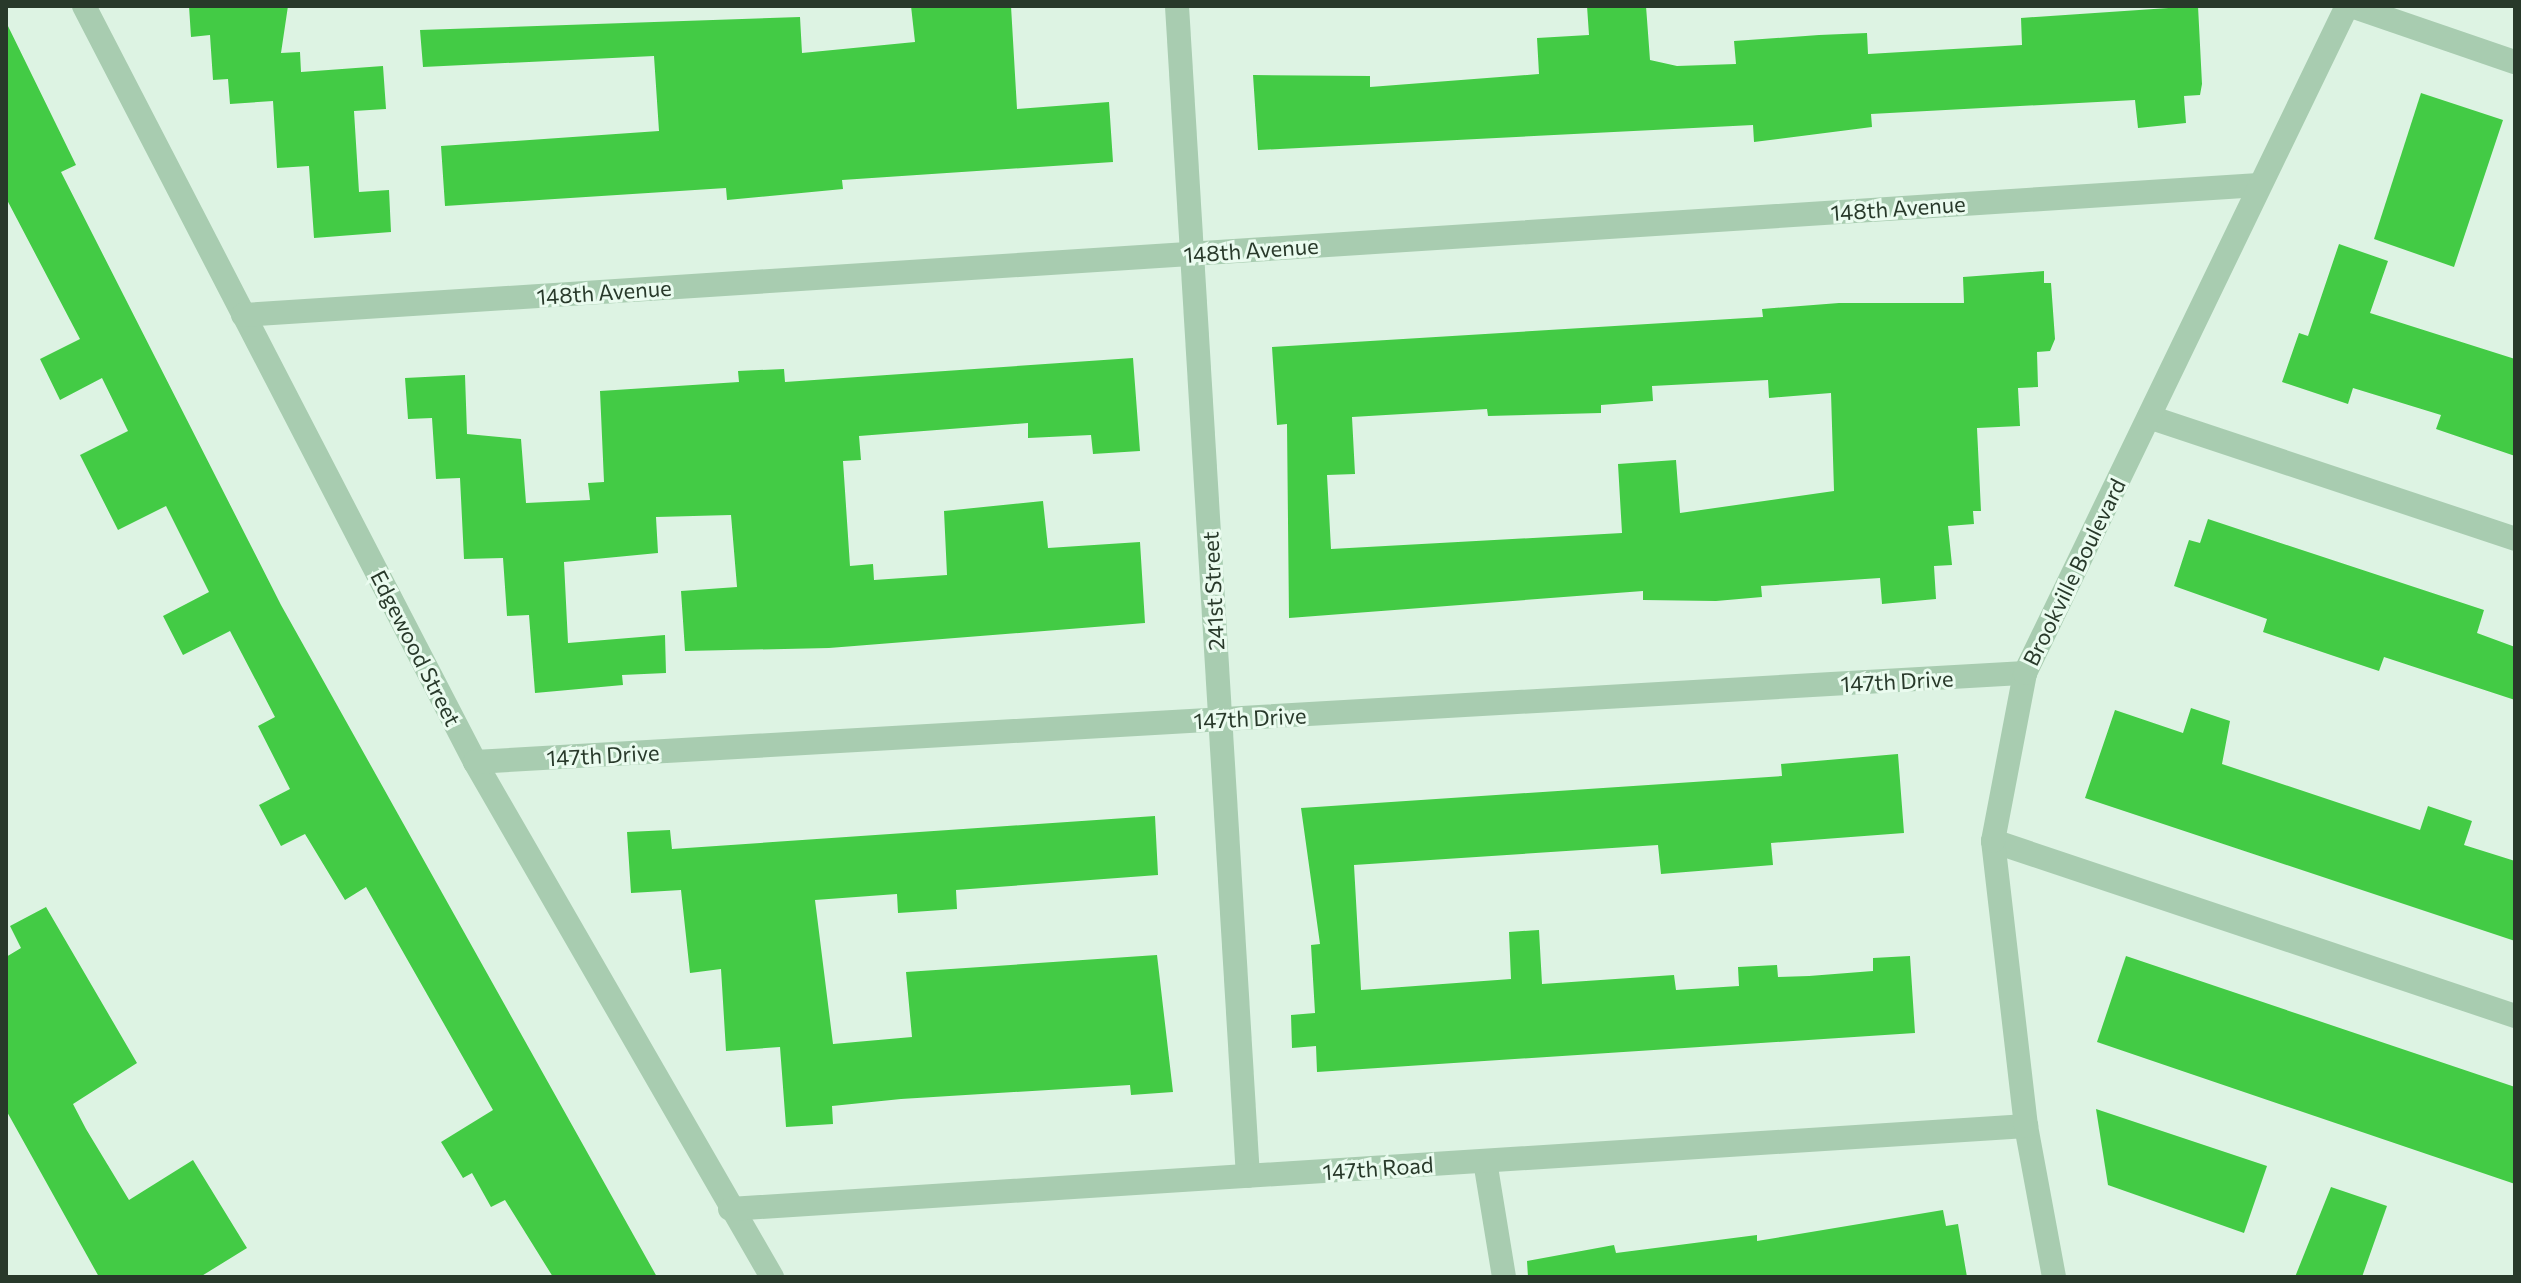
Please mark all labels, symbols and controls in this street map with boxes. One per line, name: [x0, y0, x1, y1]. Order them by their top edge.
street label: 148th Avenue: [1830, 190, 1966, 226]
street label: 148th Avenue: [1183, 232, 1319, 268]
street label: 148th Avenue: [536, 274, 672, 310]
street label: Brookville Boulevard: [2017, 474, 2131, 670]
street label: 241st Street: [1197, 531, 1229, 651]
street label: Edgewood Street: [365, 566, 467, 730]
street label: 147th Drive: [1840, 665, 1954, 697]
street label: 147th Drive: [1193, 702, 1307, 734]
street label: 147th Drive: [546, 739, 660, 771]
street label: 147th Road: [1322, 1151, 1434, 1185]

